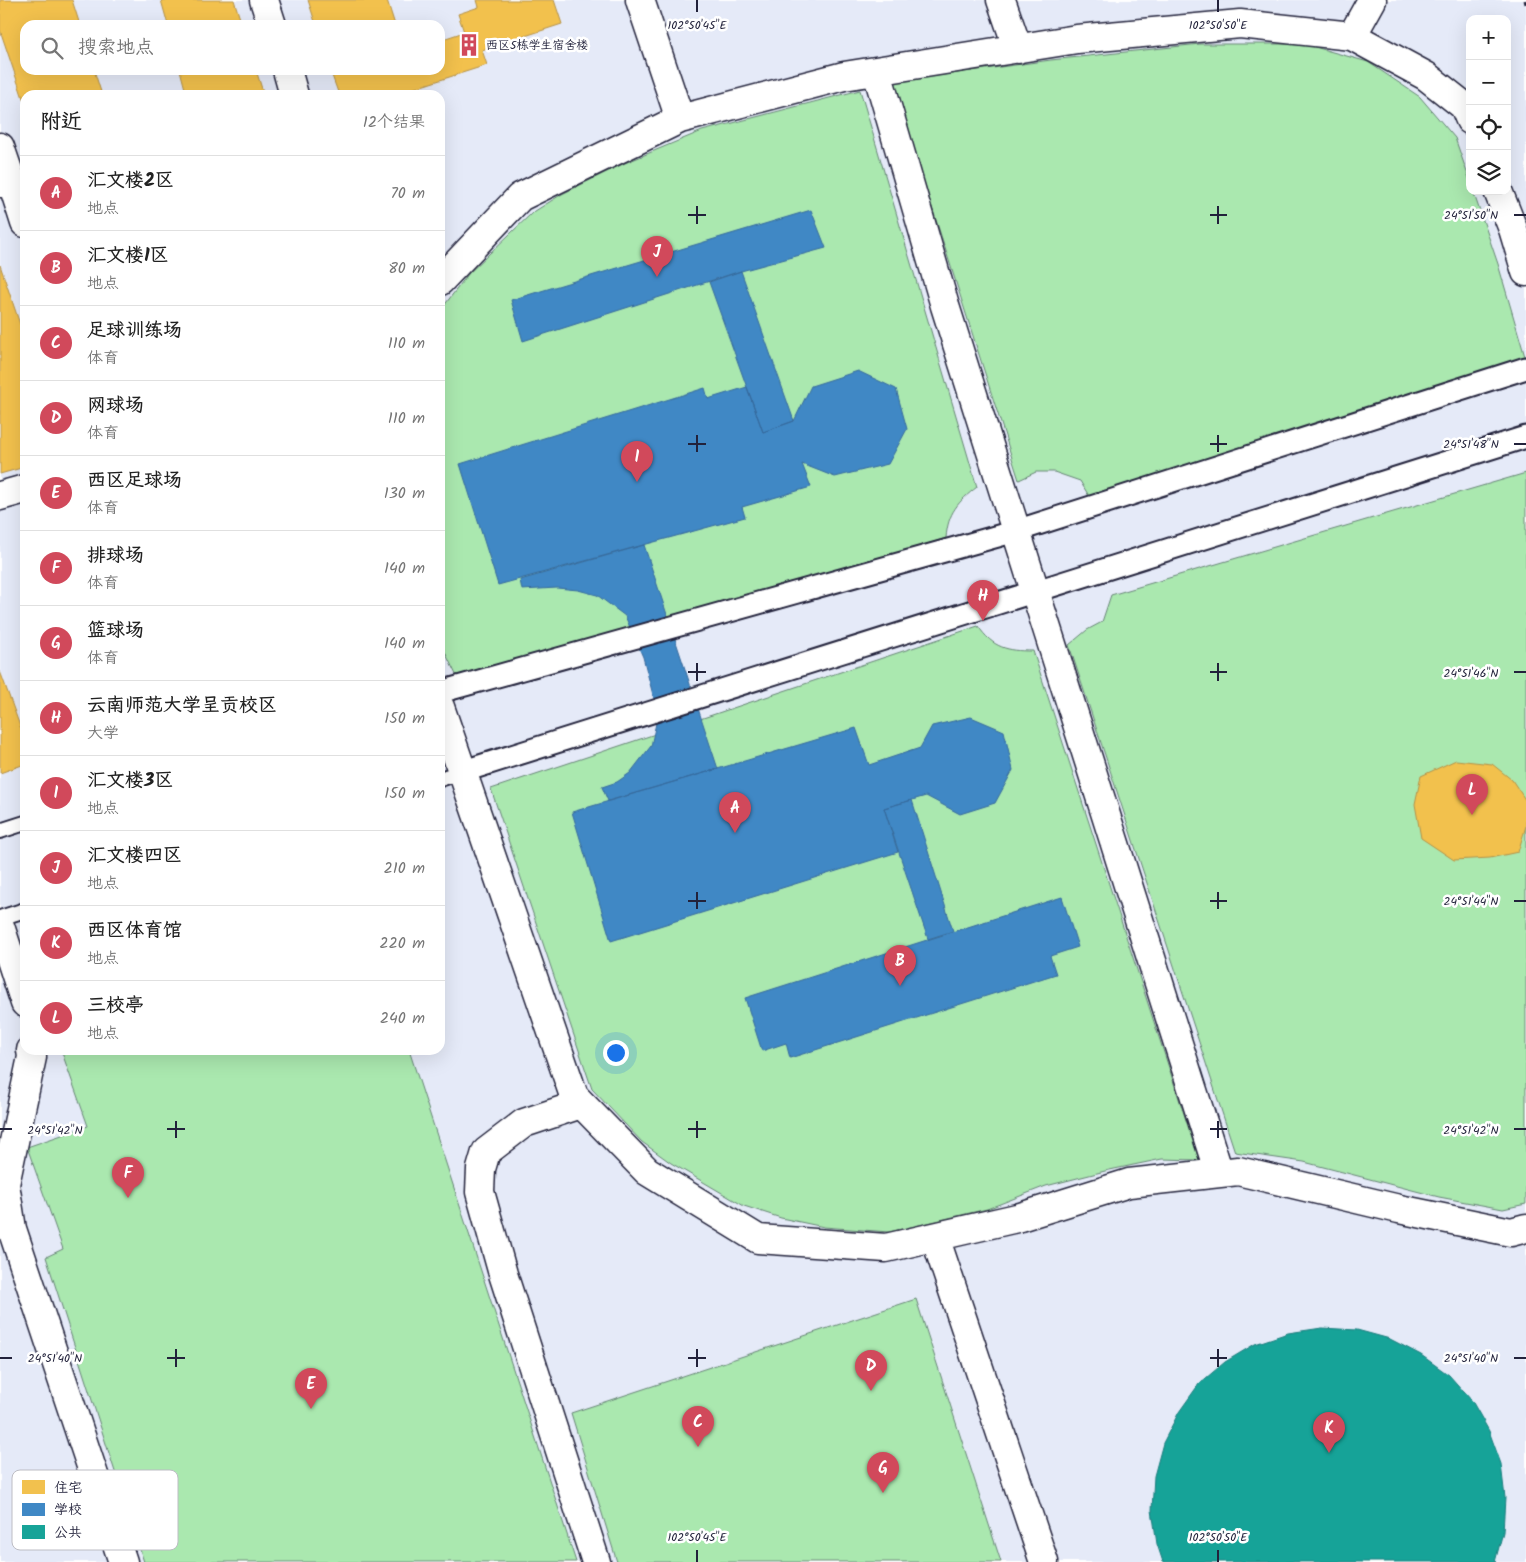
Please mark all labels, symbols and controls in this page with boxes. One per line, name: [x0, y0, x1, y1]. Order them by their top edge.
map controls: [1466, 15, 1511, 195]
button: +: [1466, 15, 1511, 60]
text: 102°50'45"E: [667, 16, 727, 35]
text: 102°50'50"E: [1189, 16, 1248, 35]
search box: [20, 20, 445, 75]
building icon: 西区5栋学生宿舍楼: [456, 32, 482, 58]
text: 搜索地点: [78, 33, 154, 63]
icon: search: [38, 34, 66, 62]
place label: 西区5栋学生宿舍楼: [486, 36, 588, 55]
button: −: [1466, 60, 1511, 105]
button: locate: [1466, 105, 1511, 150]
text: 附近: [40, 106, 82, 139]
text: 12个结果: [363, 110, 425, 135]
button: layers: [1466, 150, 1511, 195]
text: 汇文楼2区: [87, 166, 174, 196]
text: A: [51, 181, 61, 206]
text: 70 m: [390, 181, 425, 206]
text: 地点: [87, 196, 119, 221]
text: 24°51'50"N: [1444, 206, 1498, 225]
pin: J: [641, 236, 673, 277]
text: 汇文楼1区: [87, 241, 169, 271]
text: B: [51, 256, 61, 281]
text: 80 m: [388, 256, 425, 281]
text: 地点: [87, 271, 119, 296]
text: 足球训练场: [87, 316, 182, 346]
text: C: [51, 331, 61, 356]
text: 110 m: [388, 331, 425, 356]
text: 体育: [87, 346, 119, 371]
text: 网球场: [87, 391, 144, 421]
text: D: [51, 406, 61, 431]
text: 110 m: [388, 406, 425, 431]
text: 体育: [87, 421, 119, 446]
text: 24°51'48"N: [1443, 435, 1499, 454]
pin: I: [621, 441, 653, 482]
text: 西区足球场: [87, 466, 182, 496]
text: E: [52, 481, 60, 506]
text: 130 m: [384, 481, 425, 506]
text: 体育: [87, 496, 119, 521]
text: 排球场: [87, 541, 144, 571]
text: F: [52, 556, 60, 581]
text: 140 m: [384, 556, 425, 581]
text: 体育: [87, 571, 119, 596]
pin: H: [967, 580, 999, 621]
text: 篮球场: [87, 616, 144, 646]
text: G: [51, 631, 61, 656]
text: 140 m: [384, 631, 425, 656]
text: 体育: [87, 646, 119, 671]
text: 24°51'46"N: [1444, 664, 1498, 683]
text: 云南师范大学呈贡校区: [87, 691, 277, 721]
text: H: [51, 706, 61, 731]
text: 150 m: [384, 706, 425, 731]
text: 大学: [87, 721, 119, 746]
text: 汇文楼3区: [87, 766, 173, 796]
pin: L: [1456, 774, 1488, 815]
text: I: [54, 781, 58, 806]
text: 150 m: [384, 781, 425, 806]
pin: A: [719, 792, 751, 833]
text: 地点: [87, 796, 119, 821]
text: 汇文楼四区: [87, 841, 182, 871]
text: J: [52, 856, 60, 881]
text: 210 m: [384, 856, 425, 881]
text: 地点: [87, 871, 119, 896]
text: 24°51'44"N: [1444, 892, 1498, 911]
text: 西区体育馆: [87, 916, 182, 946]
text: K: [51, 931, 61, 956]
text: 220 m: [379, 931, 425, 956]
pin: B: [884, 945, 916, 986]
text: 地点: [87, 946, 119, 971]
text: 三校亭: [87, 991, 144, 1021]
text: L: [52, 1006, 60, 1031]
text: 240 m: [380, 1006, 425, 1031]
text: 地点: [87, 1021, 119, 1046]
your location: [603, 1040, 629, 1066]
text: 24°51'42"N: [27, 1121, 83, 1140]
text: 24°51'42"N: [1443, 1121, 1499, 1140]
pin: F: [112, 1157, 144, 1198]
text: 24°51'40"N: [28, 1349, 82, 1368]
text: 24°51'40"N: [1444, 1349, 1498, 1368]
pin: D: [855, 1350, 887, 1391]
pin: E: [295, 1368, 327, 1409]
pin: C: [682, 1406, 714, 1447]
pin: K: [1313, 1412, 1345, 1453]
pin: G: [867, 1452, 899, 1493]
legend: [12, 1470, 178, 1550]
text: 住宅: [54, 1477, 82, 1499]
text: 学校: [54, 1499, 82, 1521]
text: 公共: [54, 1522, 82, 1544]
text: 102°50'45"E: [667, 1528, 727, 1547]
text: 102°50'50"E: [1189, 1528, 1248, 1547]

